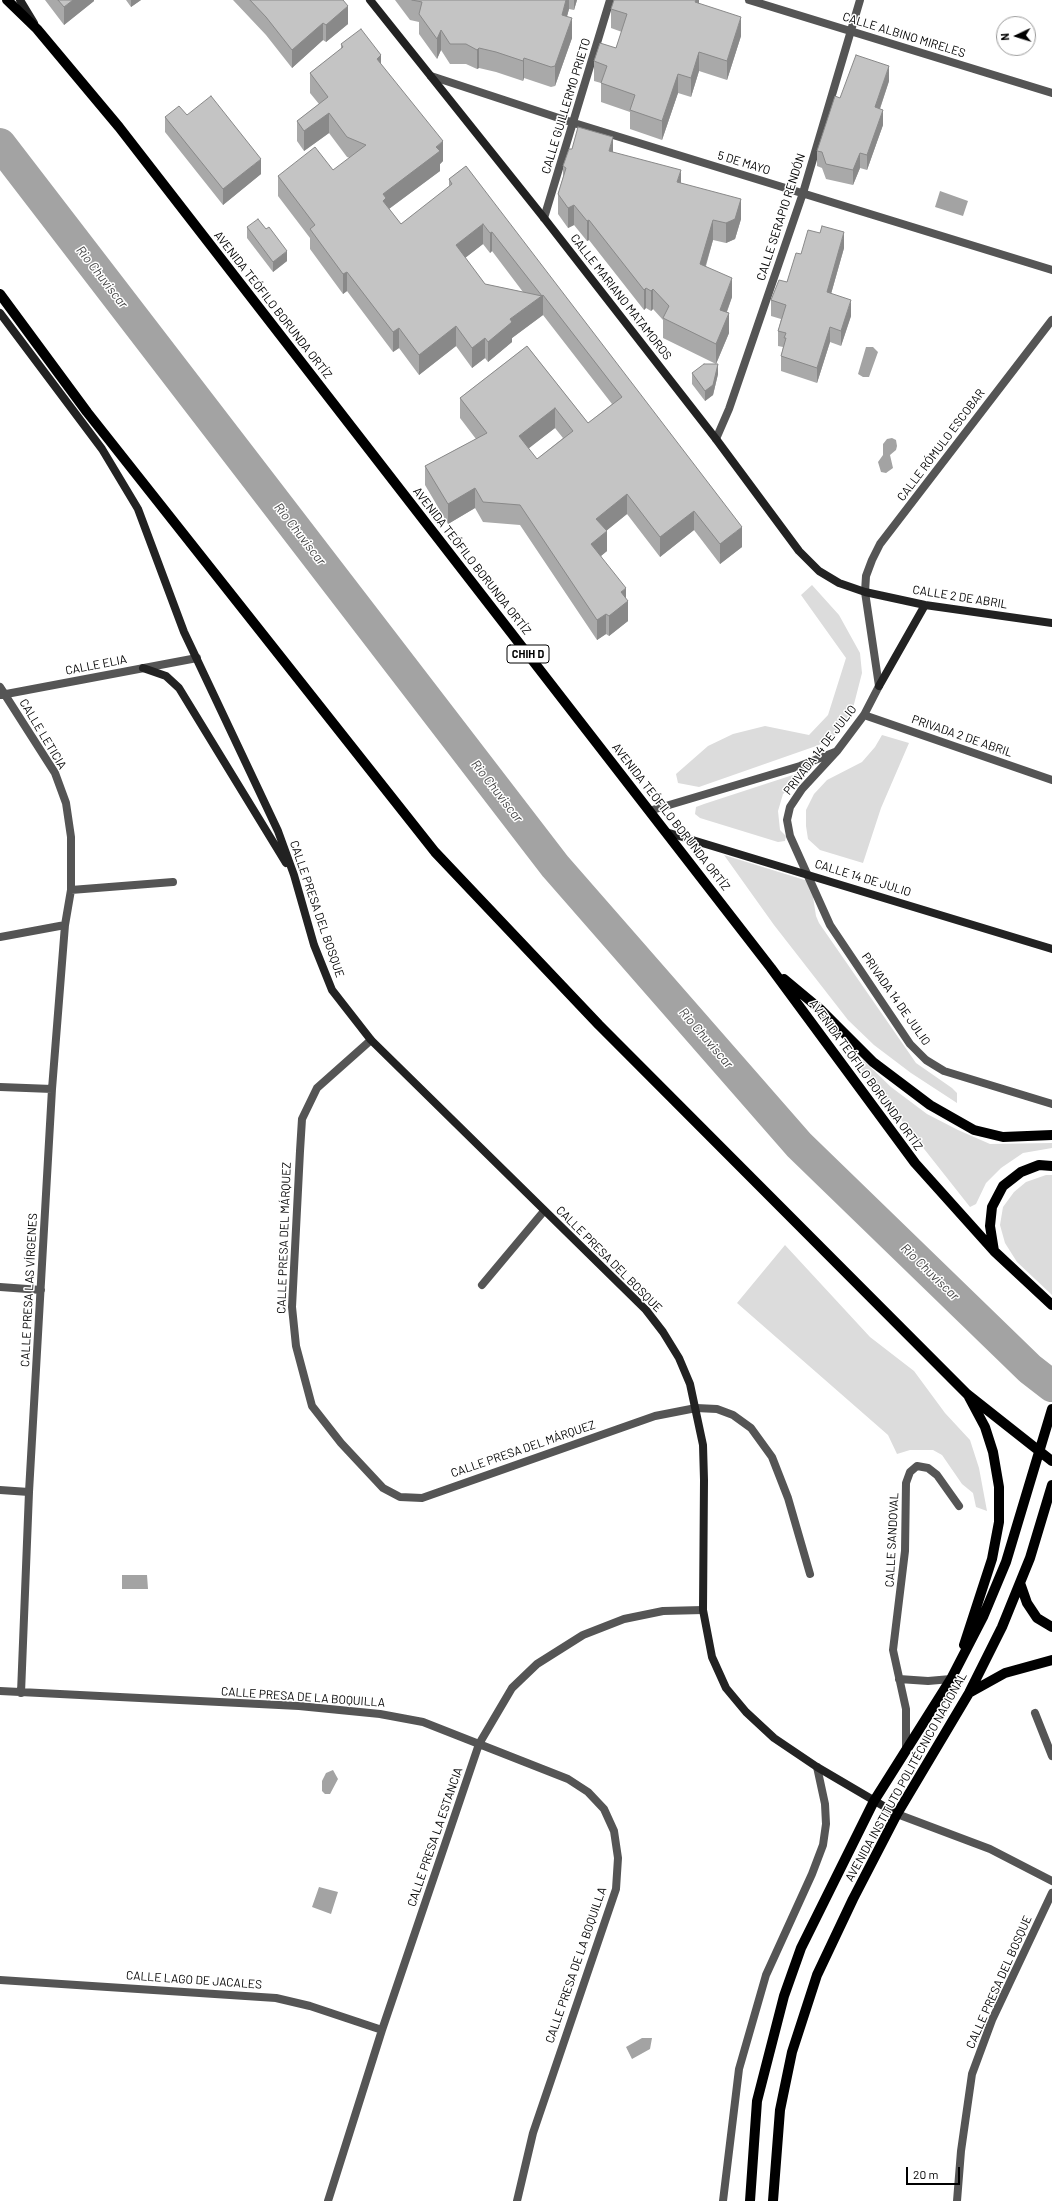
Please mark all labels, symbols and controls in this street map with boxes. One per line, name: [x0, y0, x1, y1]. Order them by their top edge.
street label: CALLE ALBINO MIRELES: [841, 9, 967, 61]
north arrow: [996, 16, 1036, 56]
text: N: [998, 33, 1011, 41]
street label: CALLE GUILLERMO PRIETO: [538, 36, 594, 176]
street label: 5 DE MAYO: [716, 148, 772, 178]
street label: CALLE SERAPIO RENDÓN: [754, 152, 808, 282]
street label: AVENIDA TEÓFILO BORUNDA ORTÍZ: [211, 228, 335, 382]
street label: CALLE MARIANO MATAMOROS: [567, 231, 675, 363]
water label: Rio Chuviscar: [73, 243, 131, 311]
street label: CALLE RÓMULO ESCOBAR: [894, 386, 988, 504]
street label: AVENIDA TEÓFILO BORUNDA ORTÍZ: [410, 484, 534, 638]
water label: Rio Chuviscar: [271, 500, 329, 568]
street label: CALLE 2 DE ABRIL: [912, 582, 1008, 612]
road number: CHIH D: [507, 645, 549, 663]
street label: CALLE ELIA: [64, 652, 128, 678]
street label: CALLE LETICIA: [16, 696, 70, 772]
street label: PRIVADA 14 DE JULIO: [780, 702, 860, 798]
street label: PRIVADA 2 DE ABRIL: [910, 712, 1014, 760]
street label: AVENIDA TEÓFILO BORUNDA ORTÍZ: [609, 740, 733, 894]
water label: Rio Chuviscar: [468, 757, 526, 825]
street label: CALLE PRESA DEL BOSQUE: [287, 839, 347, 979]
street label: CALLE 14 DE JULIO: [813, 856, 913, 900]
street label: PRIVADA 14 DE JULIO: [859, 950, 933, 1048]
street label: AVENIDA TEÓFILO BORUNDA ORTÍZ: [806, 997, 926, 1153]
water label: Rio Chuviscar: [676, 1005, 736, 1071]
street label: CALLE PRESA DEL MÁRQUEZ: [274, 1162, 294, 1314]
street label: CALLE PRESA DEL BOSQUE: [553, 1203, 665, 1315]
street label: CALLE PRESA LAS VÍRGENES: [18, 1213, 40, 1367]
water label: Rio Chuviscar: [898, 1240, 962, 1304]
street label: CALLE PRESA DEL MÁRQUEZ: [449, 1417, 597, 1481]
street label: CALLE SANDOVAL: [882, 1492, 902, 1588]
street label: AVENIDA INSTITUTO POLITÉCNICO NACIONAL: [842, 1670, 970, 1884]
street label: CALLE PRESA DE LA BOQUILLA: [220, 1684, 386, 1710]
street label: CALLE PRESA LA ESTANCIA: [404, 1765, 466, 1909]
street label: CALLE PRESA DE LA BOQUILLA: [542, 1885, 610, 2045]
street label: CALLE PRESA DEL BOSQUE: [963, 1913, 1035, 2051]
street label: CALLE LAGO DE JACALES: [126, 1968, 262, 1992]
scale bar: [908, 2159, 962, 2185]
text: 20 m: [913, 2167, 939, 2181]

